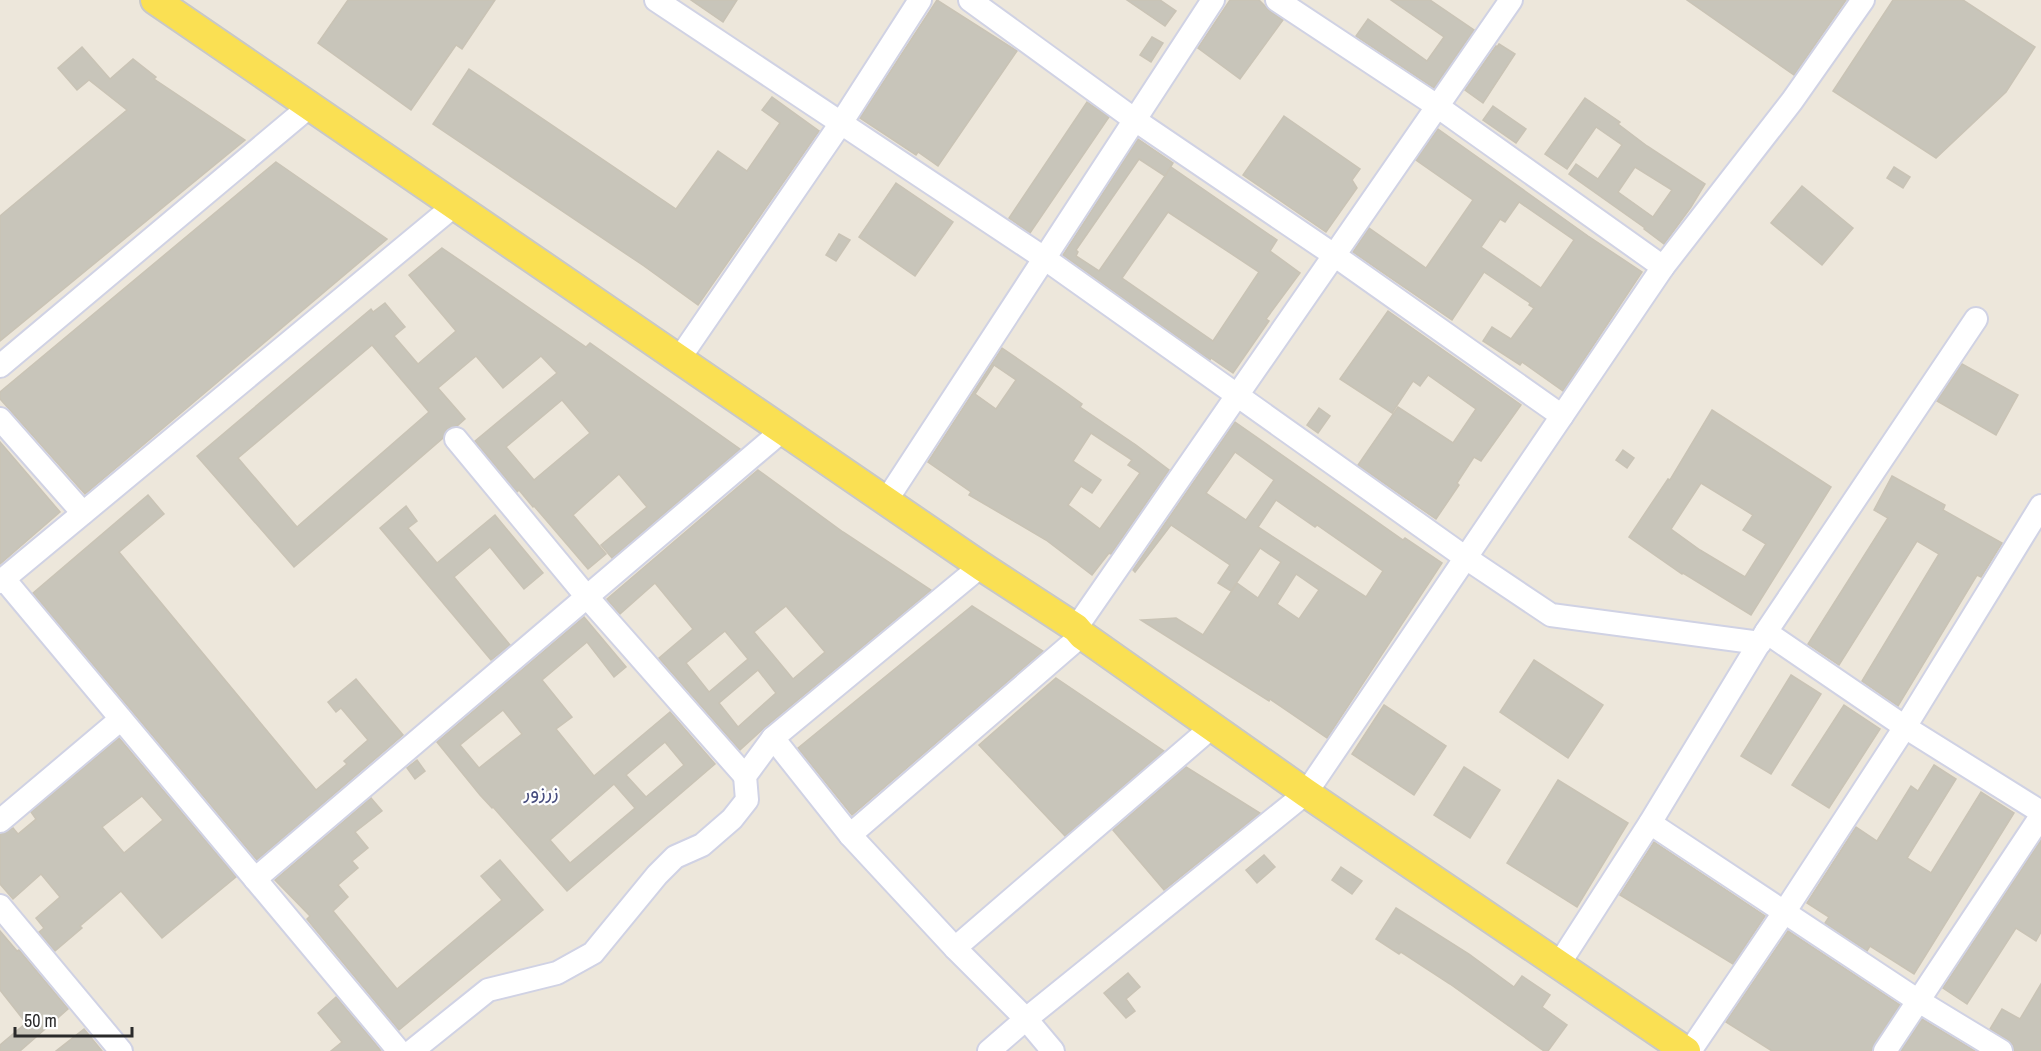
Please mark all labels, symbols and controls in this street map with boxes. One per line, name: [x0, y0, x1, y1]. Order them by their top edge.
district label: زرزور: [522, 777, 559, 804]
scale bar: [15, 1000, 132, 1038]
text: 50 m: [24, 1008, 57, 1033]

